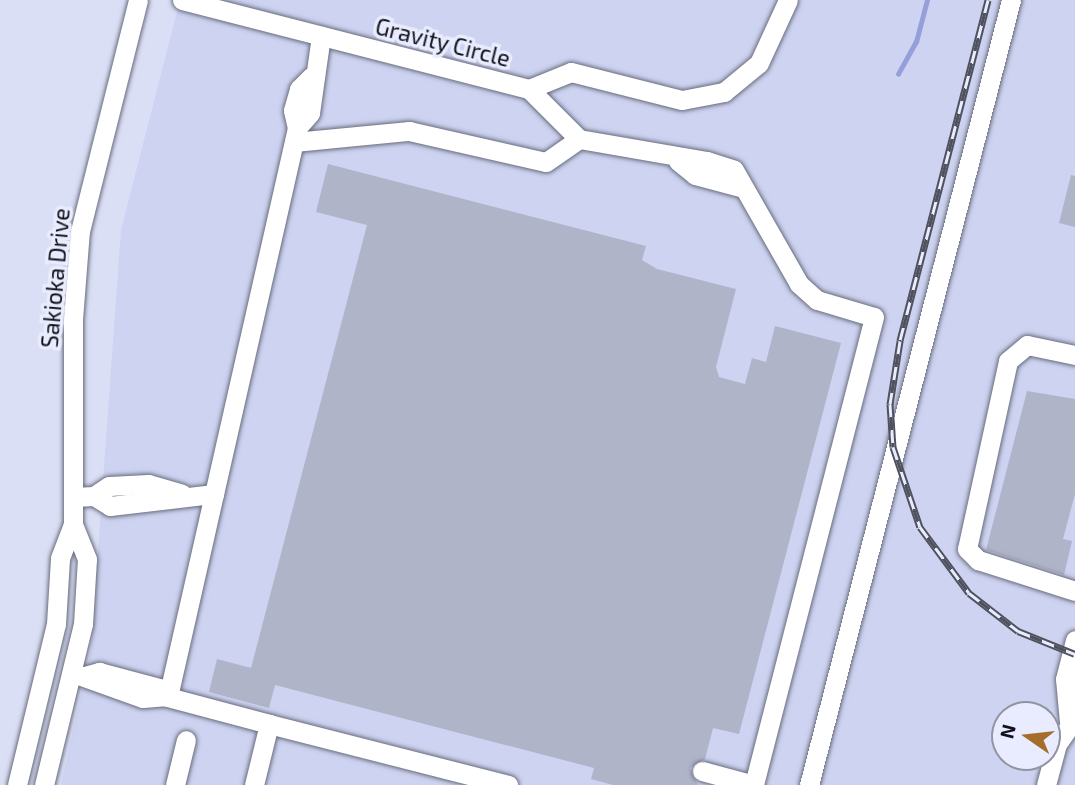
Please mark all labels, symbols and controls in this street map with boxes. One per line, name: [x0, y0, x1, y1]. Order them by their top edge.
street label: Gravity Circle: [373, 12, 513, 72]
street label: Sakioka Drive: [35, 207, 75, 349]
north arrow: [991, 701, 1061, 771]
text: N: [994, 722, 1020, 741]

